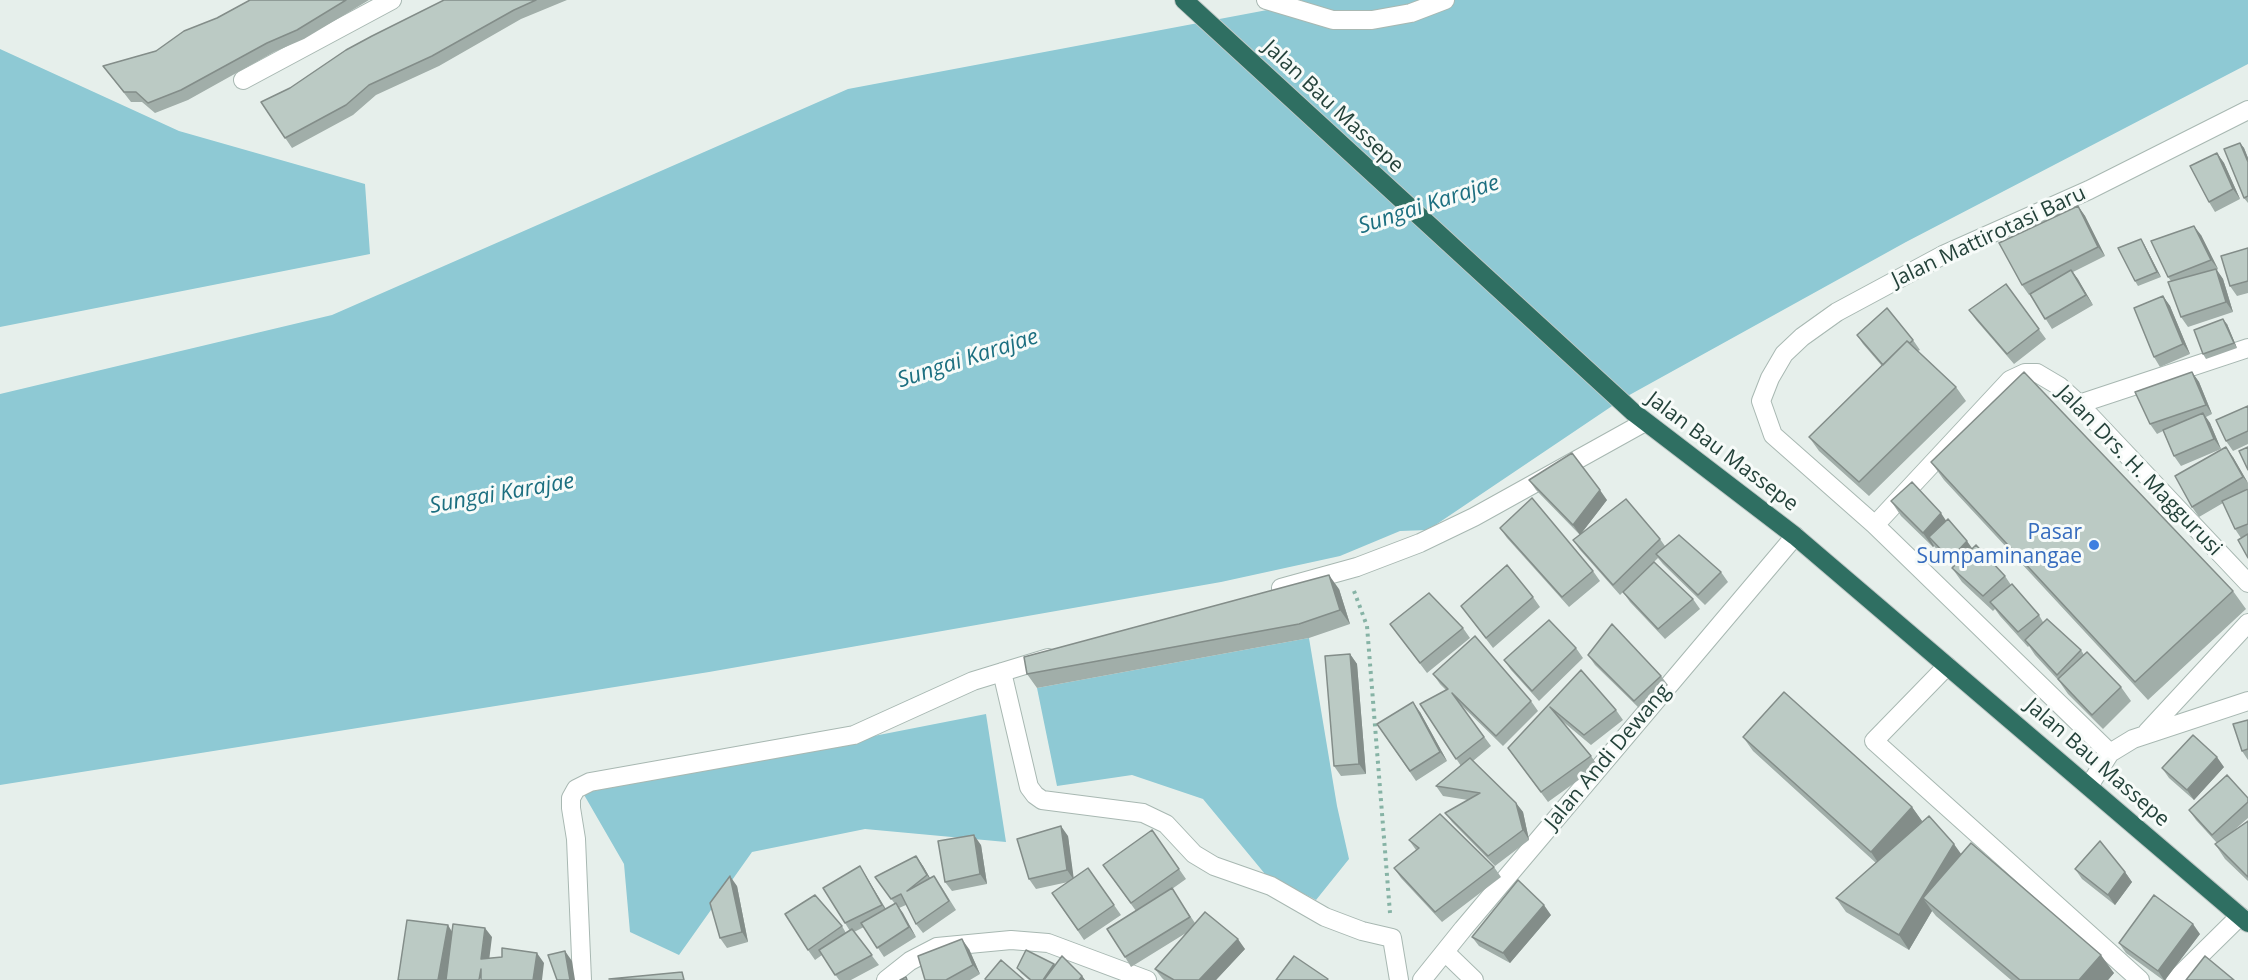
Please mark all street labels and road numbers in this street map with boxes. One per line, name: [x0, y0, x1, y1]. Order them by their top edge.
street label: Jalan Bau Massepe: [1257, 35, 1409, 179]
street label: Jalan Mattirotasi Baru: [1888, 181, 2090, 293]
street label: Jalan Drs. H. Maggurusi: [2051, 381, 2227, 561]
street label: Jalan Bau Massepe: [1641, 387, 1803, 517]
street label: Jalan Andi Dewang: [1540, 679, 1676, 835]
street label: Jalan Bau Massepe: [2020, 693, 2174, 833]

